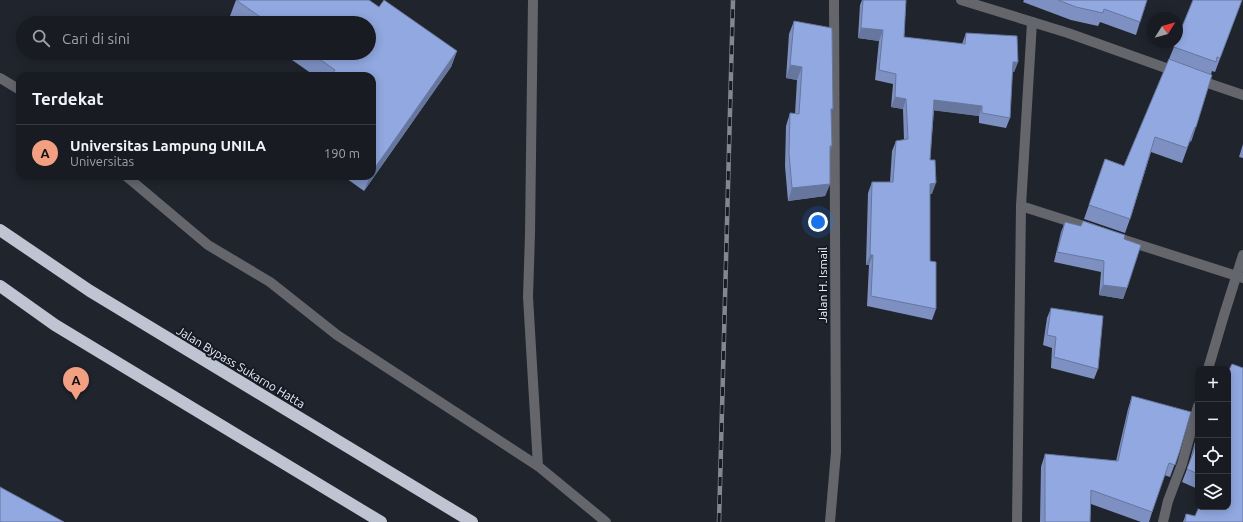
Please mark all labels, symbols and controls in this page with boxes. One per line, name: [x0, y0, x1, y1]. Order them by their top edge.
north arrow: [1147, 12, 1183, 48]
search box: [16, 16, 376, 60]
icon: search: [30, 27, 52, 49]
text: Cari di sini: [62, 30, 130, 47]
text: Terdekat: [32, 89, 104, 108]
text: Universitas Lampung UNILA: [70, 137, 266, 154]
text: A: [40, 146, 50, 160]
text: 190 m: [324, 146, 360, 160]
text: Universitas: [70, 154, 134, 168]
your location: [808, 212, 828, 232]
street label: Jalan H. Ismail: [816, 247, 829, 323]
street label: Jalan Bypass Sukarno Hatta: [174, 323, 308, 411]
map controls: [1195, 366, 1231, 510]
button: +: [1195, 366, 1231, 402]
pin: A: [63, 367, 89, 400]
button: −: [1195, 402, 1231, 438]
button: locate: [1195, 438, 1231, 474]
button: layers: [1195, 474, 1231, 510]

